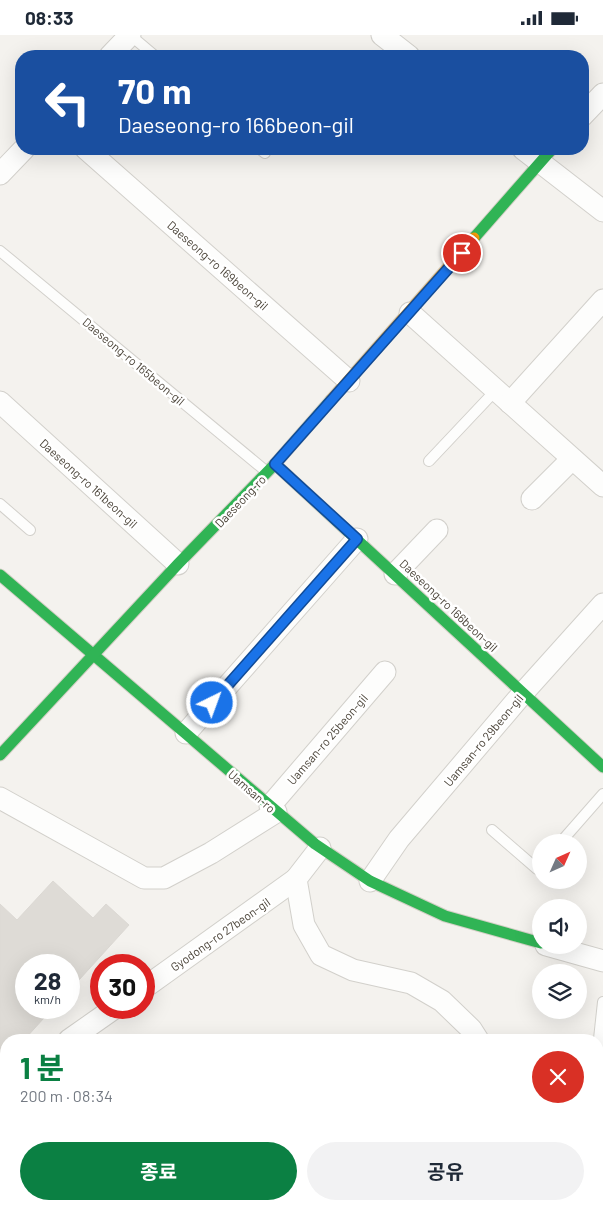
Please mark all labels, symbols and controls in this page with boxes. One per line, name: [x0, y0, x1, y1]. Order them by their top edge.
text: 08:33: [25, 6, 74, 29]
text: 70 m: [118, 69, 192, 111]
icon: left: [35, 70, 100, 135]
text: Daeseong-ro 166beon-gil: [118, 111, 354, 137]
street label: Daeseong-ro 169beon-gil: [165, 217, 271, 313]
pin: [441, 232, 483, 274]
icon: arrive: [448, 239, 476, 267]
street label: Daeseong-ro 165beon-gil: [80, 314, 188, 408]
street label: Daeseong-ro 161beon-gil: [37, 435, 141, 531]
street label: Daeseong-ro: [212, 472, 268, 530]
street label: Daeseong-ro 166beon-gil: [397, 556, 501, 654]
position arrow: [185, 676, 237, 728]
street label: Uamsan-ro 25beon-gil: [284, 691, 370, 787]
street label: Uamsan-ro 29beon-gil: [441, 691, 525, 789]
street label: Uamsan-ro: [226, 767, 278, 815]
north arrow: [532, 834, 588, 889]
map controls: [532, 834, 587, 1019]
street label: Gyodong-ro 27beon-gil: [168, 894, 272, 974]
button: sound: [532, 899, 587, 954]
speed limit sign: 30: [90, 954, 155, 1019]
button: layers: [532, 964, 587, 1019]
text: 28: [34, 965, 61, 995]
text: km/h: [34, 992, 61, 1006]
text: 1 분: [20, 1049, 64, 1085]
button: close: [532, 1051, 584, 1103]
text: 200 m · 08:34: [20, 1086, 113, 1105]
button: 종료: [20, 1142, 297, 1200]
button: 공유: [307, 1142, 584, 1200]

